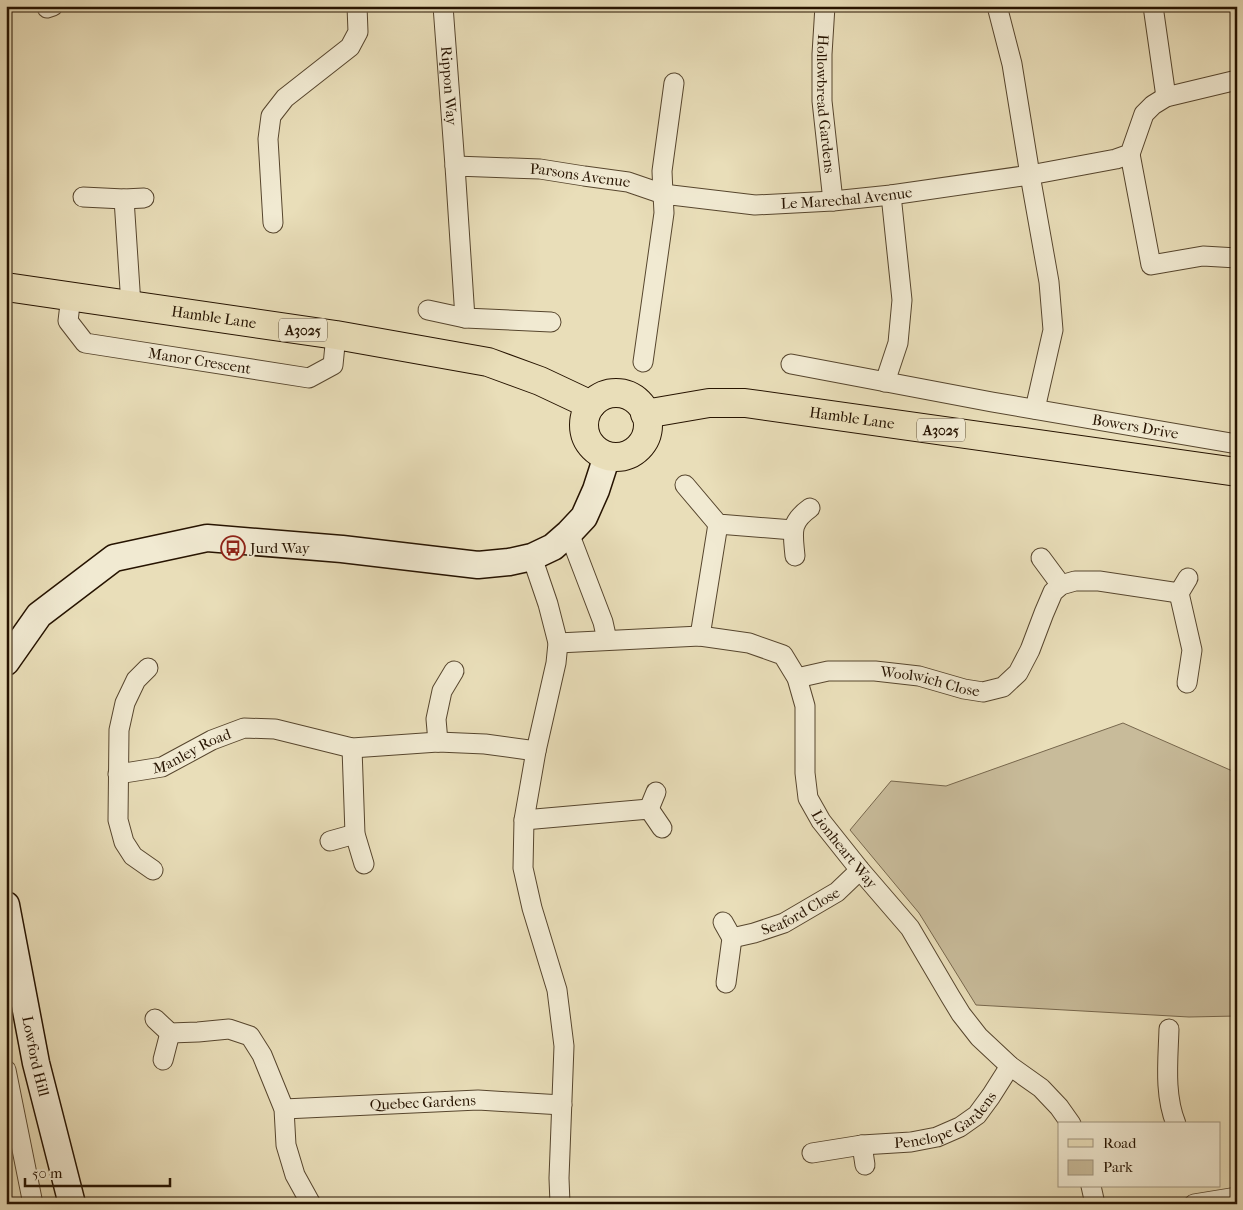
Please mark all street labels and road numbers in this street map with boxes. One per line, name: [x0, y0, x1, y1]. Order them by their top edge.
street label: Hollowbread Gardens: [813, 34, 839, 175]
street label: Rippon Way: [437, 45, 461, 127]
street label: Parsons Avenue: [530, 160, 632, 191]
street label: Le Marechal Avenue: [780, 183, 914, 213]
street label: Hamble Lane: [170, 302, 258, 332]
road number: A3025: [279, 318, 327, 342]
street label: Manor Crescent: [147, 344, 253, 378]
street label: Hamble Lane: [808, 403, 896, 433]
street label: Bowers Drive: [1091, 410, 1180, 443]
road number: A3025: [917, 418, 965, 442]
street label: Woolwich Close: [879, 663, 982, 700]
street label: Manley Road: [152, 725, 234, 777]
street label: Lionheart Way: [808, 807, 882, 893]
street label: Seaford Close: [759, 883, 844, 939]
street label: Lowford Hill: [18, 1014, 53, 1098]
street label: Penelope Gardens: [894, 1088, 1001, 1152]
street label: Quebec Gardens: [369, 1091, 477, 1114]

